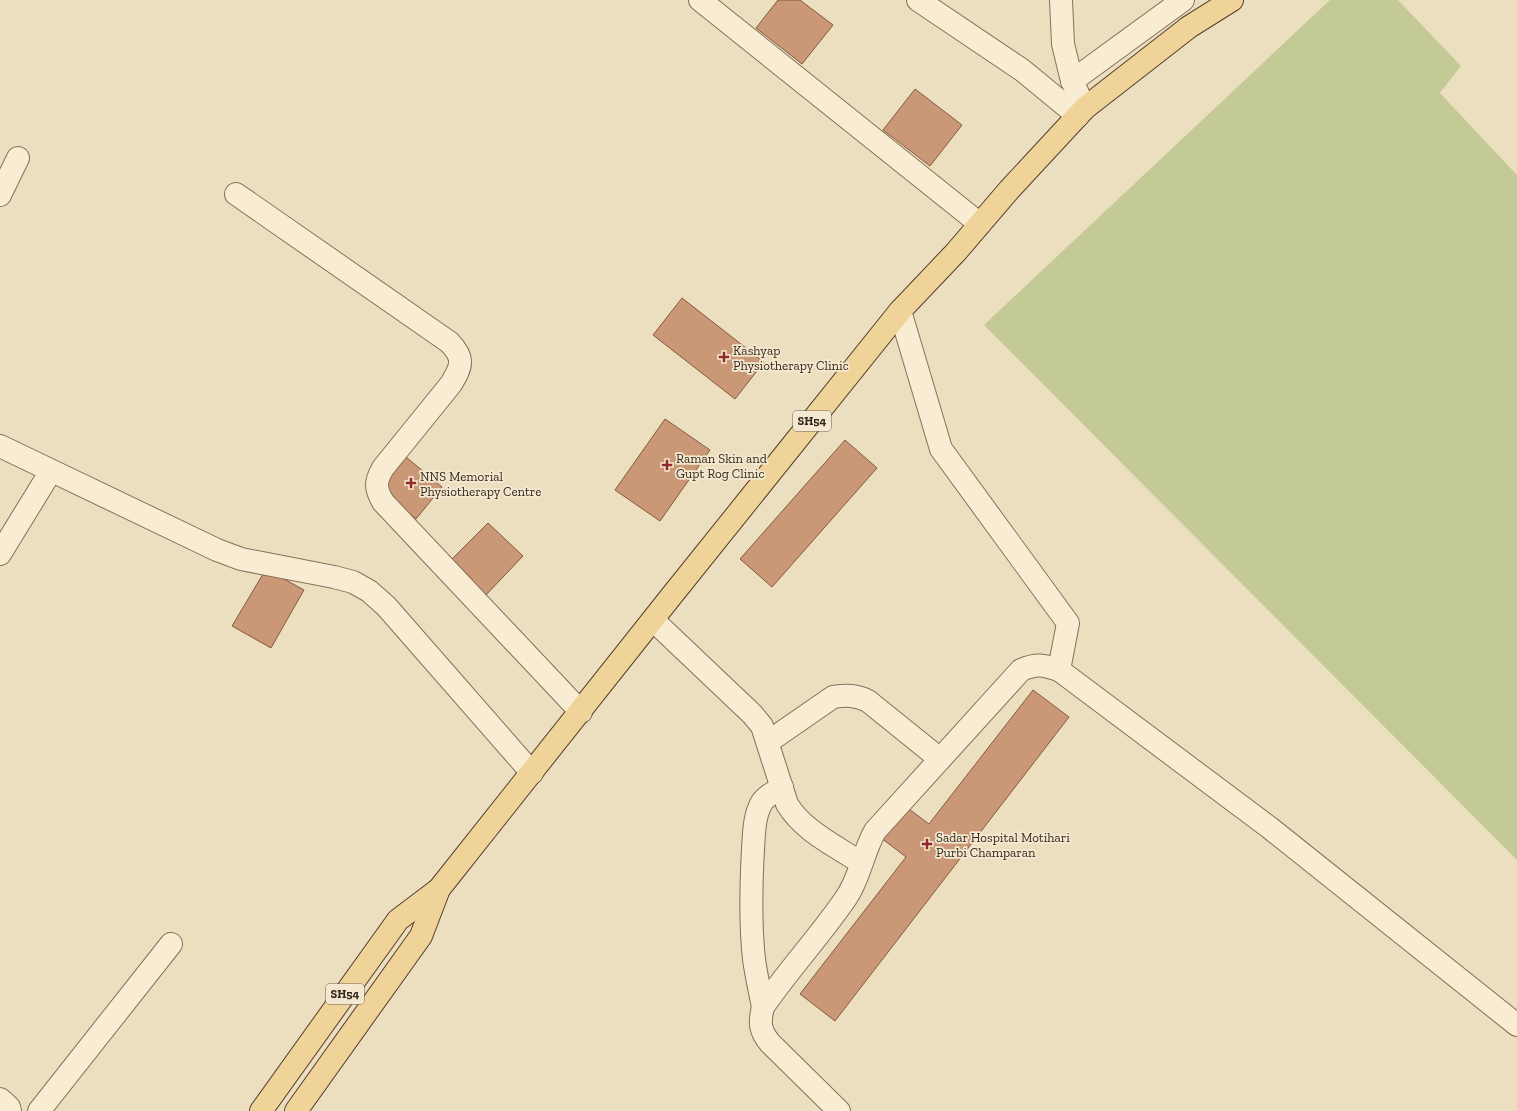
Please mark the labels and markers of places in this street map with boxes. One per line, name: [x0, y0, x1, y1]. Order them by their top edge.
place label: Kashyap Physiotherapy Clinic: [733, 343, 849, 373]
marker: Kashyap Physiotherapy Clinic: [718, 351, 730, 363]
place label: Raman Skin and Gupt Rog Clinic: [676, 451, 767, 481]
marker: Raman Skin and Gupt Rog Clinic: [661, 459, 673, 471]
place label: NNS Memorial Physiotherapy Centre: [420, 469, 541, 499]
marker: NNS Memorial Physiotherapy Centre: [405, 477, 417, 489]
place label: Sadar Hospital Motihari Purbi Champaran: [936, 830, 1070, 860]
marker: Sadar Hospital Motihari Purbi Champaran: [921, 838, 933, 850]

